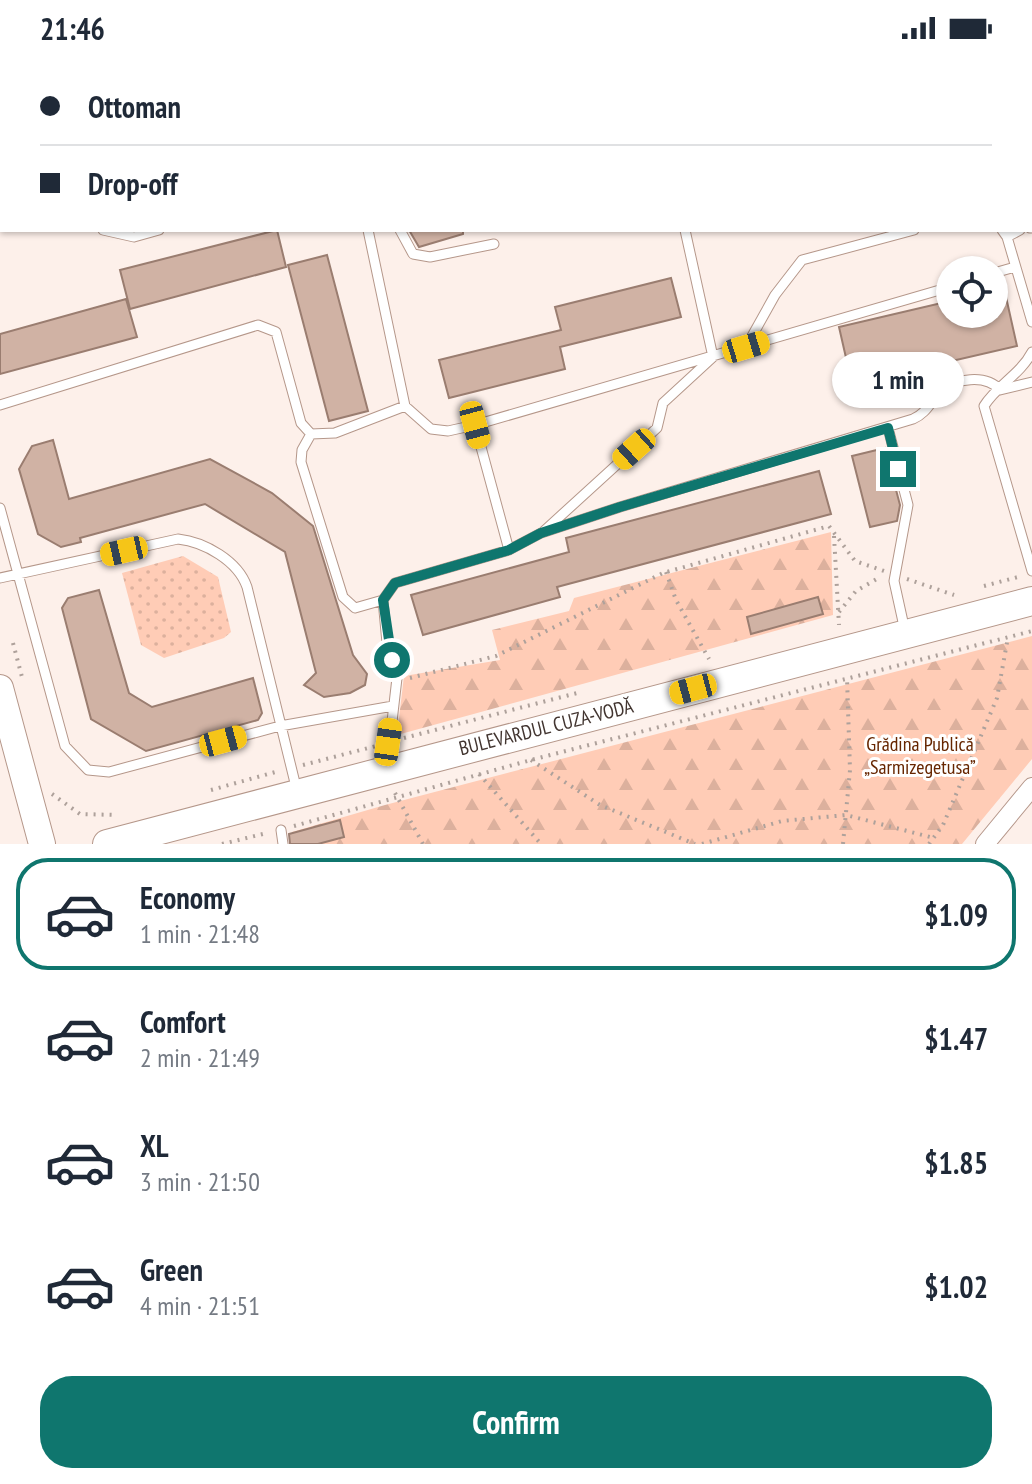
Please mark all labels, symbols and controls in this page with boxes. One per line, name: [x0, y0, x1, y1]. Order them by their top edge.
text: 21:46: [40, 9, 105, 48]
text: Ottoman: [88, 87, 181, 126]
text: Drop-off: [88, 164, 178, 203]
map controls: [936, 256, 1008, 328]
button: locate: [936, 256, 1008, 328]
car: [720, 329, 772, 365]
callout: 1 min: [832, 353, 964, 409]
text: 1 min: [872, 363, 924, 396]
car: [457, 399, 493, 451]
car: [608, 424, 660, 474]
route end: [880, 451, 916, 487]
car: [98, 534, 150, 568]
route start: [374, 642, 410, 678]
car: [667, 671, 719, 707]
street label: BULEVARDUL CUZA-VODĂ: [456, 693, 636, 761]
car: [373, 717, 403, 767]
car: [197, 723, 249, 759]
park label: Grădina Publică „Sarmizegetusa”: [864, 731, 976, 780]
icon: car: [44, 878, 116, 950]
text: Economy: [140, 878, 235, 917]
text: $1.09: [924, 895, 988, 934]
text: 1 min · 21:48: [140, 917, 260, 950]
icon: car: [44, 1002, 116, 1074]
text: Comfort: [140, 1002, 226, 1041]
text: $1.47: [924, 1019, 988, 1058]
text: 2 min · 21:49: [140, 1041, 260, 1074]
icon: car: [44, 1126, 116, 1198]
text: XL: [140, 1126, 169, 1165]
text: $1.85: [924, 1143, 988, 1182]
text: 3 min · 21:50: [140, 1165, 260, 1198]
icon: car: [44, 1250, 116, 1322]
text: Green: [140, 1250, 203, 1289]
text: $1.02: [924, 1267, 988, 1306]
text: 4 min · 21:51: [140, 1289, 260, 1322]
button: Confirm: [40, 1376, 992, 1468]

